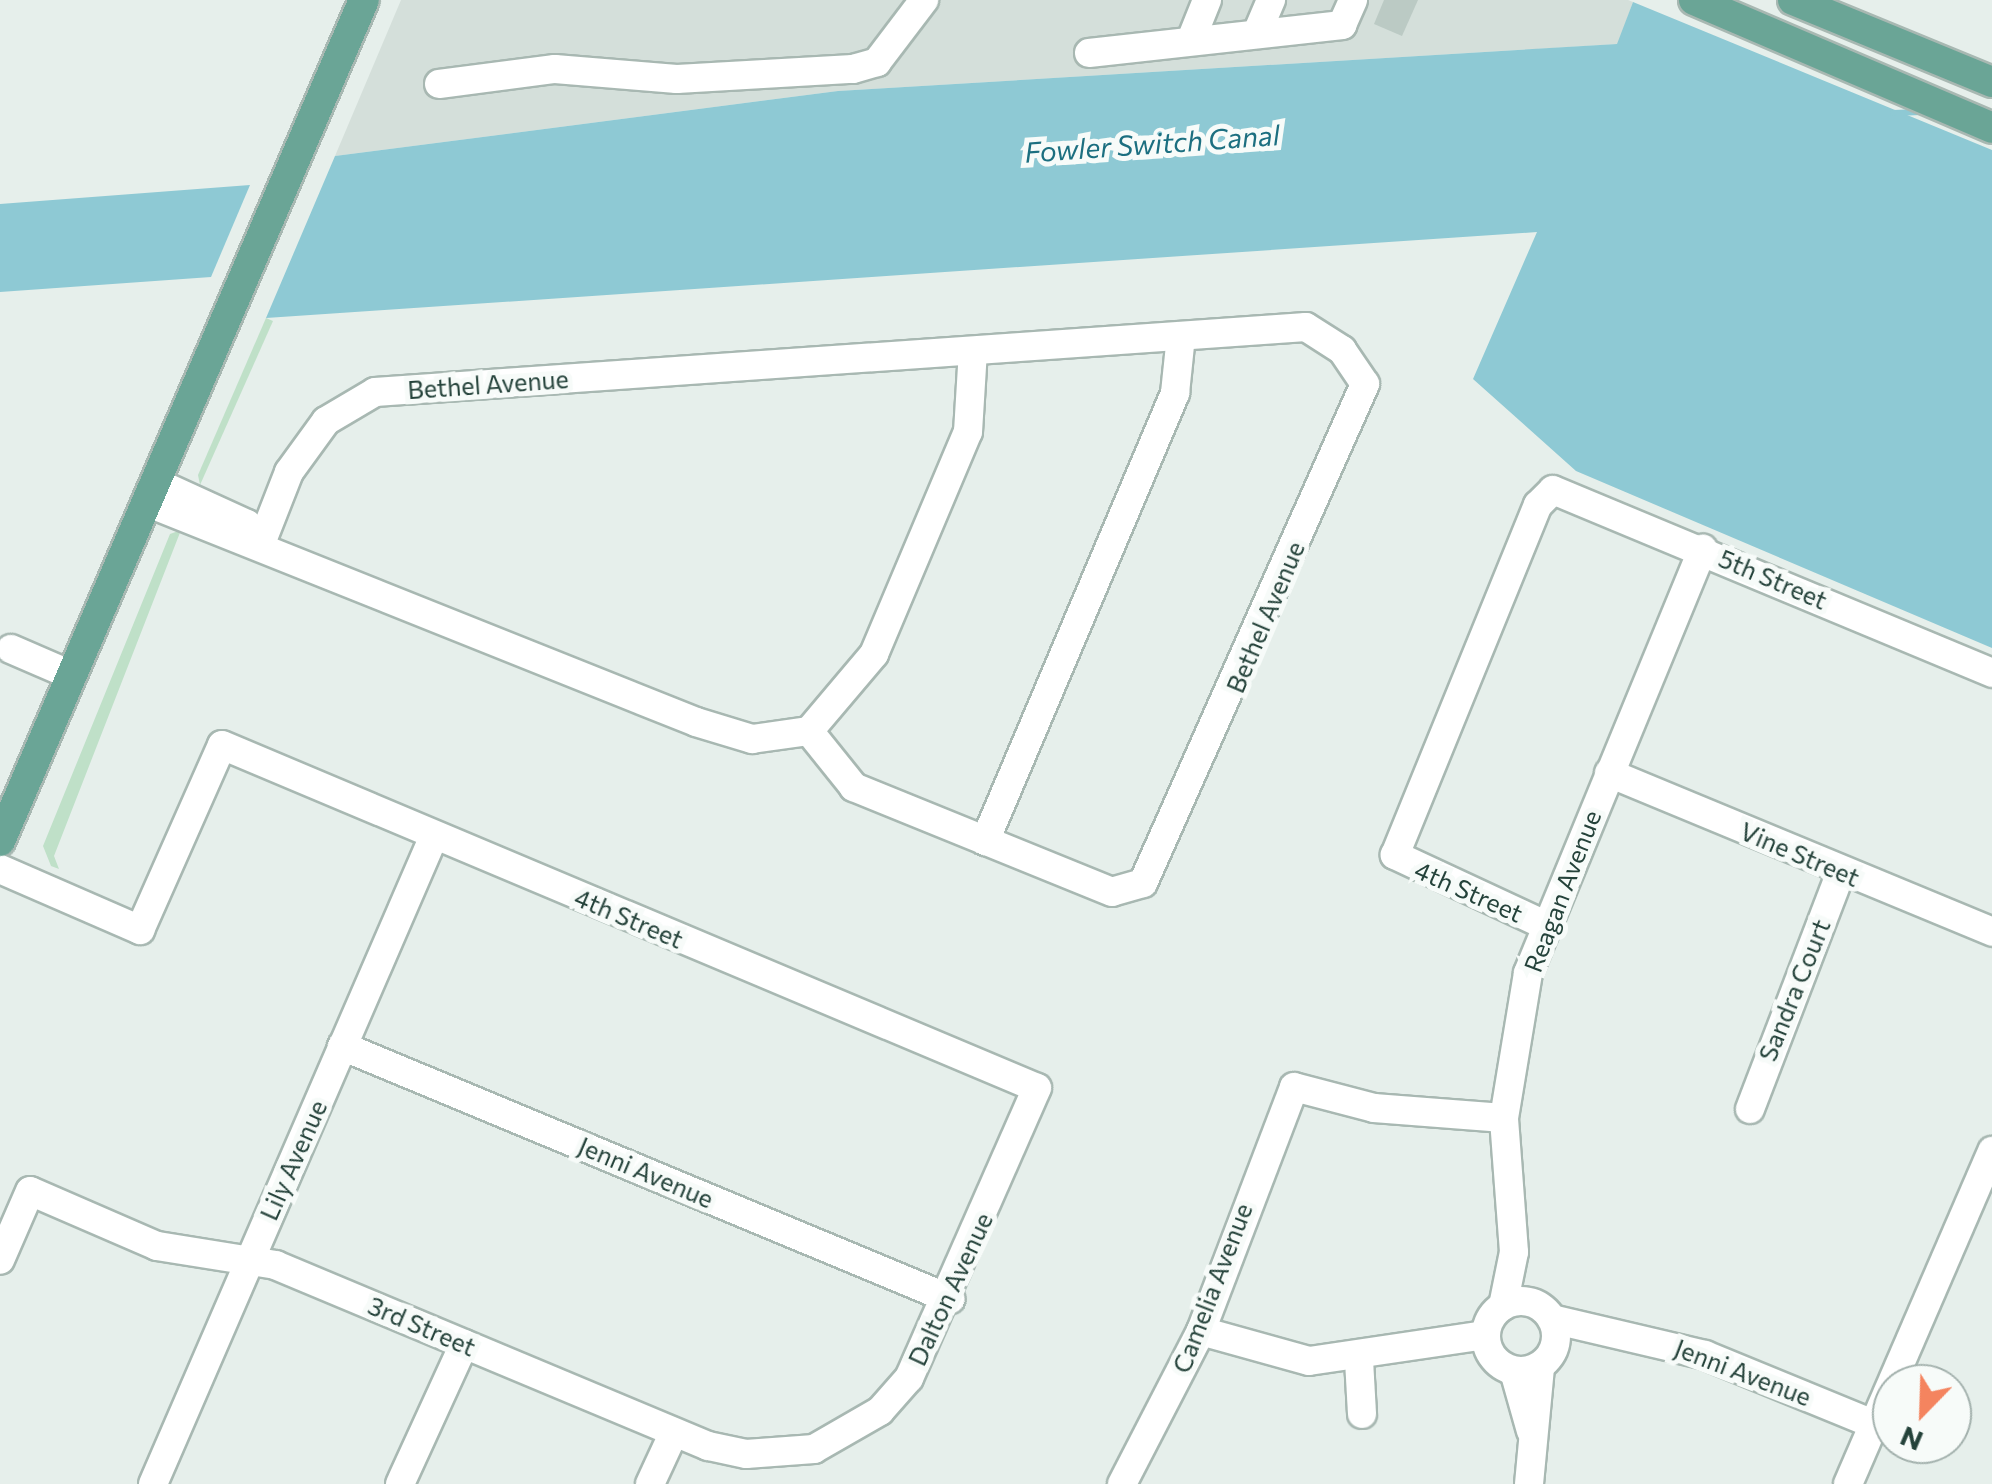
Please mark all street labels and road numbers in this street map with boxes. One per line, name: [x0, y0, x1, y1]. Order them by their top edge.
street label: Bethel Avenue: [406, 363, 570, 405]
street label: Bethel Avenue: [1220, 537, 1310, 697]
street label: 5th Street: [1714, 543, 1832, 615]
street label: Reagan Avenue: [1517, 806, 1607, 976]
street label: Vine Street: [1736, 815, 1864, 893]
street label: 4th Street: [1410, 854, 1528, 928]
street label: 4th Street: [570, 882, 688, 954]
street label: Sandra Court: [1752, 915, 1836, 1065]
street label: Lily Avenue: [253, 1095, 333, 1225]
street label: Jenni Avenue: [574, 1130, 718, 1214]
street label: Camelia Avenue: [1166, 1199, 1258, 1377]
street label: Dalton Avenue: [901, 1208, 999, 1370]
street label: 3rd Street: [364, 1290, 480, 1362]
street label: Jenni Avenue: [1671, 1332, 1815, 1412]

